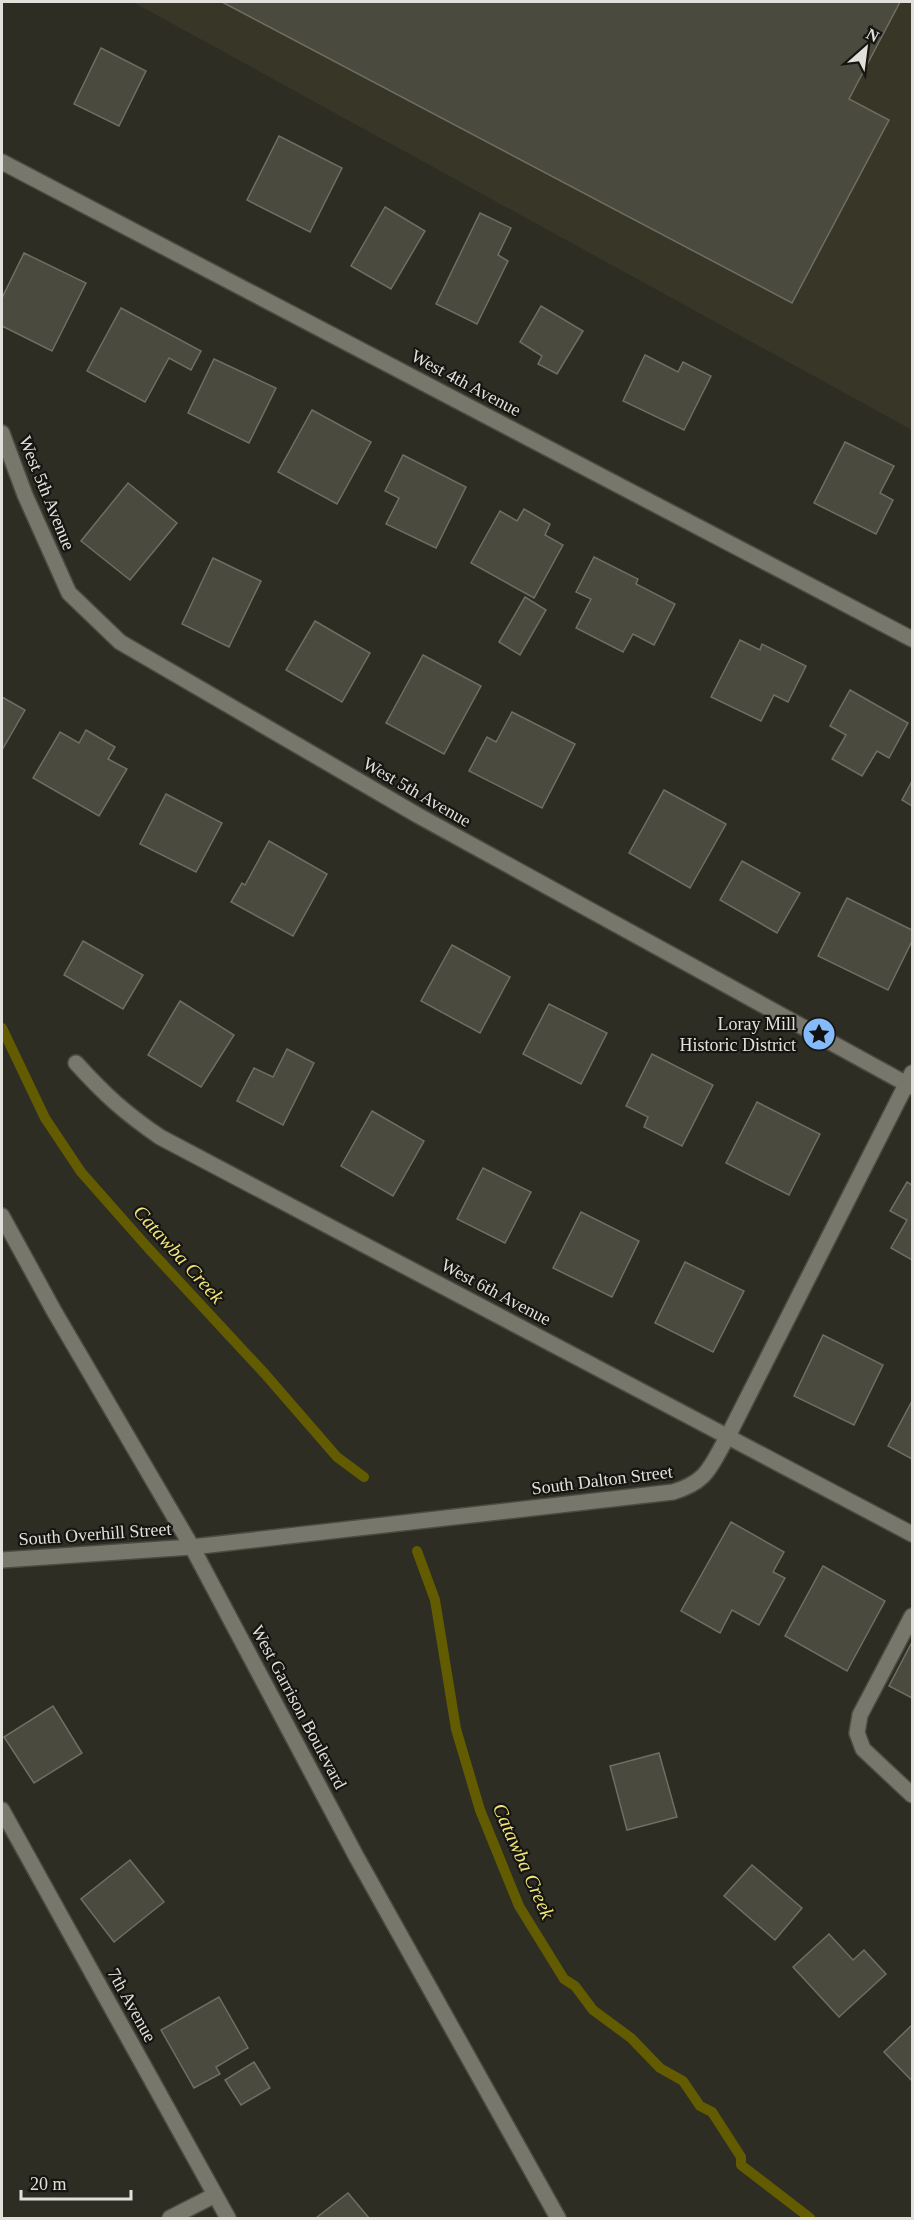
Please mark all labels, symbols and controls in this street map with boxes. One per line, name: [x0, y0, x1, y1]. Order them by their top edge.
north arrow: [836, 18, 896, 78]
text: N: [864, 25, 882, 46]
street label: West 4th Avenue: [408, 346, 524, 420]
street label: West 5th Avenue: [15, 433, 79, 553]
street label: West 5th Avenue: [360, 753, 474, 831]
place label: Loray Mill Historic District: [680, 1014, 796, 1055]
place icon: Loray Mill Historic District: [801, 1016, 837, 1052]
water label: Catawba Creek: [129, 1200, 229, 1308]
street label: West 6th Avenue: [438, 1255, 554, 1329]
street label: South Dalton Street: [530, 1461, 674, 1499]
street label: South Overhill Street: [18, 1519, 172, 1549]
street label: West Garrison Boulevard: [247, 1622, 351, 1792]
water label: Catawba Creek: [489, 1800, 560, 1923]
street label: 7th Avenue: [104, 1965, 160, 2045]
scale bar: [21, 2163, 130, 2201]
text: 20 m: [30, 2174, 67, 2194]

